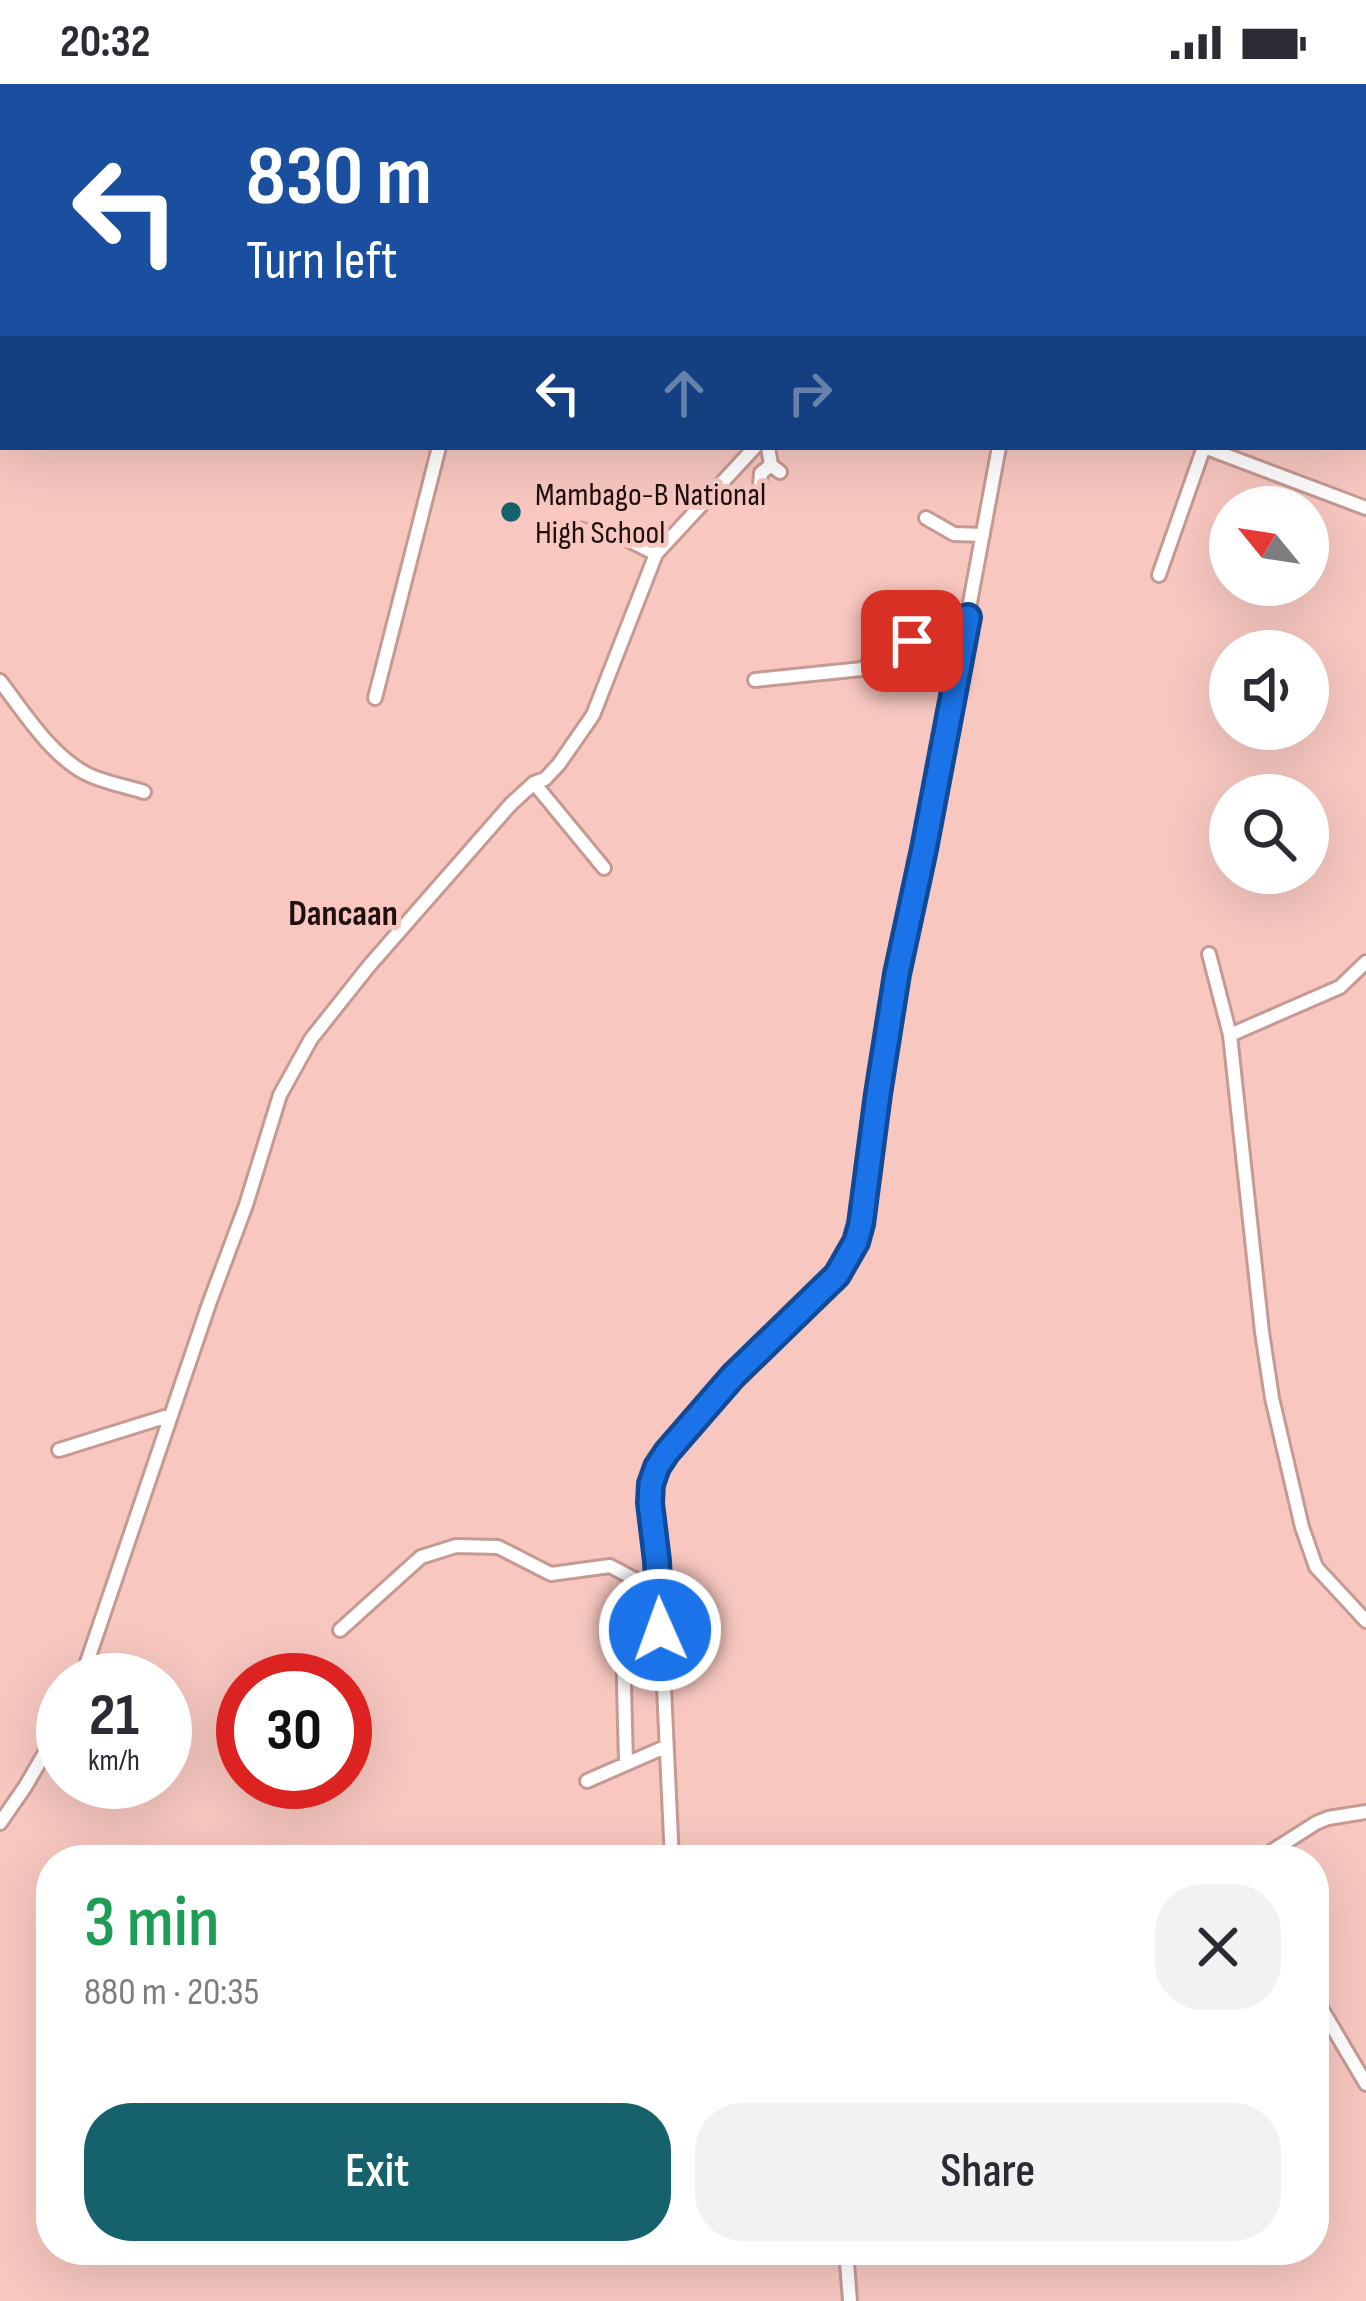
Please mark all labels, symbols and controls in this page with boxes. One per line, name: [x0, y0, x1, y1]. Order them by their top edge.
text: 20:32: [60, 15, 151, 70]
text: 830 m: [246, 127, 432, 228]
icon: left: [48, 132, 204, 288]
text: Turn left: [246, 229, 398, 294]
icon: left: [525, 360, 591, 426]
icon: ahead: [651, 360, 717, 426]
icon: right: [777, 360, 843, 426]
place label: Mambago-B National High School: [535, 475, 766, 553]
north arrow: [1209, 486, 1329, 606]
map controls: [1209, 486, 1329, 894]
marker: Mambago-B National High School: [498, 499, 524, 525]
pin: [861, 590, 963, 692]
icon: arrive: [879, 608, 945, 674]
button: sound: [1209, 630, 1329, 750]
button: search: [1209, 774, 1329, 894]
district label: Dancaan: [288, 893, 398, 936]
position arrow: [597, 1567, 723, 1693]
speed limit sign: 30: [216, 1653, 372, 1809]
text: 21: [89, 1680, 139, 1752]
text: km/h: [88, 1743, 140, 1779]
text: 3 min: [84, 1880, 219, 1967]
button: close: [1155, 1884, 1281, 2010]
text: 880 m · 20:35: [84, 1969, 259, 2016]
button: Exit: [84, 2103, 671, 2241]
button: Share: [695, 2103, 1281, 2241]

